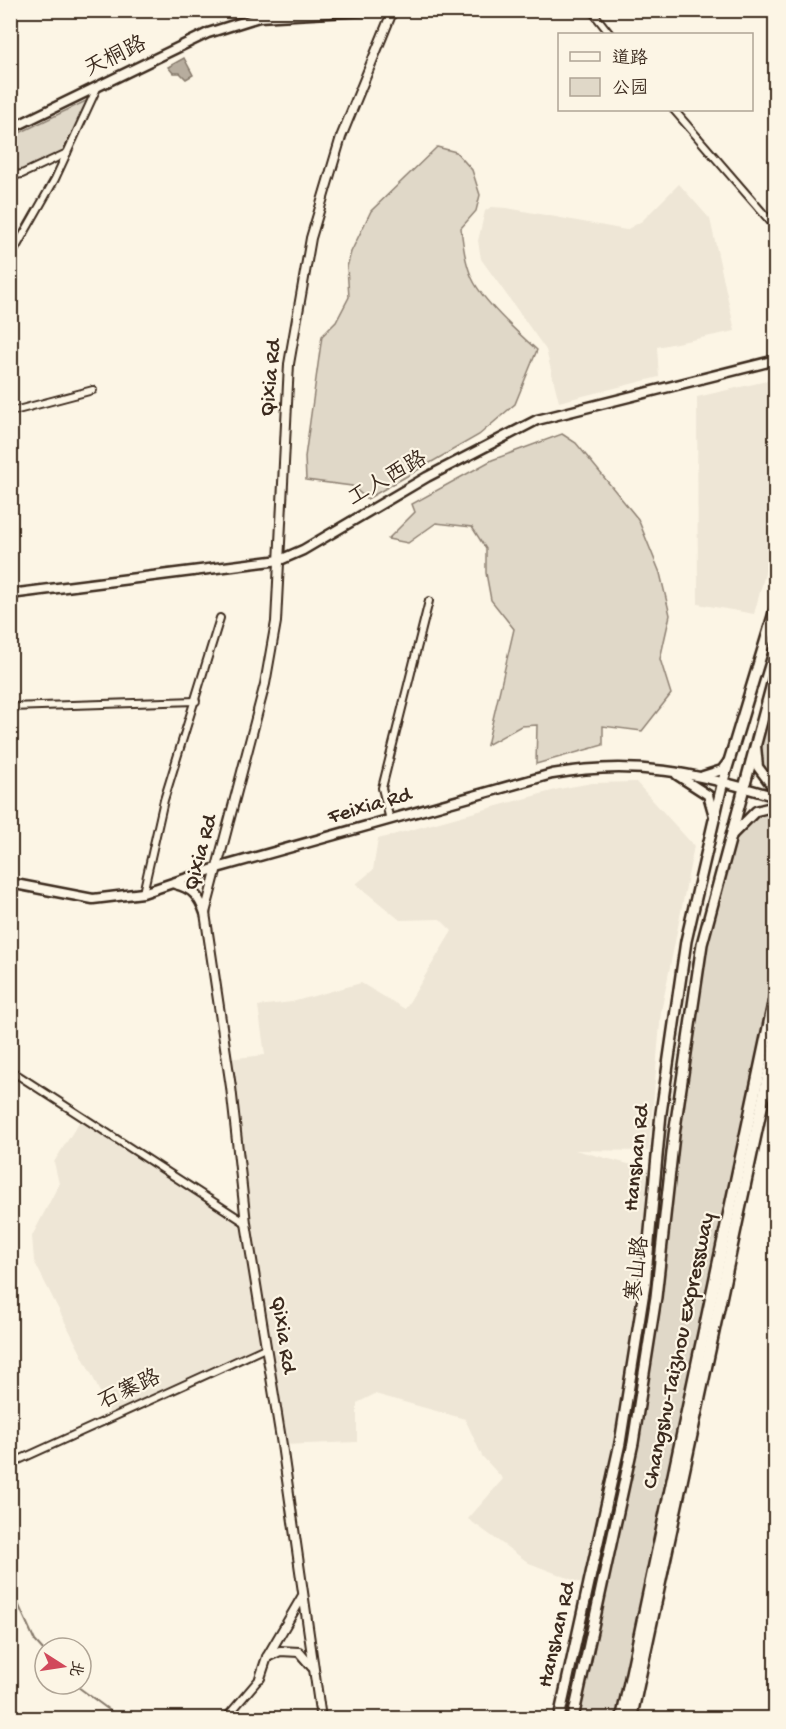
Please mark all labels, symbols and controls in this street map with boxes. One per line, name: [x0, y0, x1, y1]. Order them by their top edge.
street label: 天桐路: [80, 30, 151, 84]
legend: [558, 33, 753, 111]
text: 道路: [612, 48, 648, 70]
text: 公园: [612, 78, 648, 100]
street label: Qixia Rd: [256, 336, 289, 418]
street label: 工人西路: [342, 445, 433, 513]
street label: Feixia Rd: [324, 782, 417, 832]
street label: Qixia Rd: [179, 810, 225, 894]
street label: Hanshan Rd: [619, 1101, 657, 1213]
street label: Changshu-Taizhou Expressway: [638, 1210, 722, 1491]
street label: 寒山路: [620, 1234, 656, 1303]
street label: Qixia Rd: [263, 1295, 301, 1378]
street label: 石寨路: [94, 1363, 165, 1417]
street label: Hanshan Rd: [533, 1578, 583, 1690]
north arrow: [33, 1636, 93, 1696]
text: 北: [63, 1659, 86, 1678]

